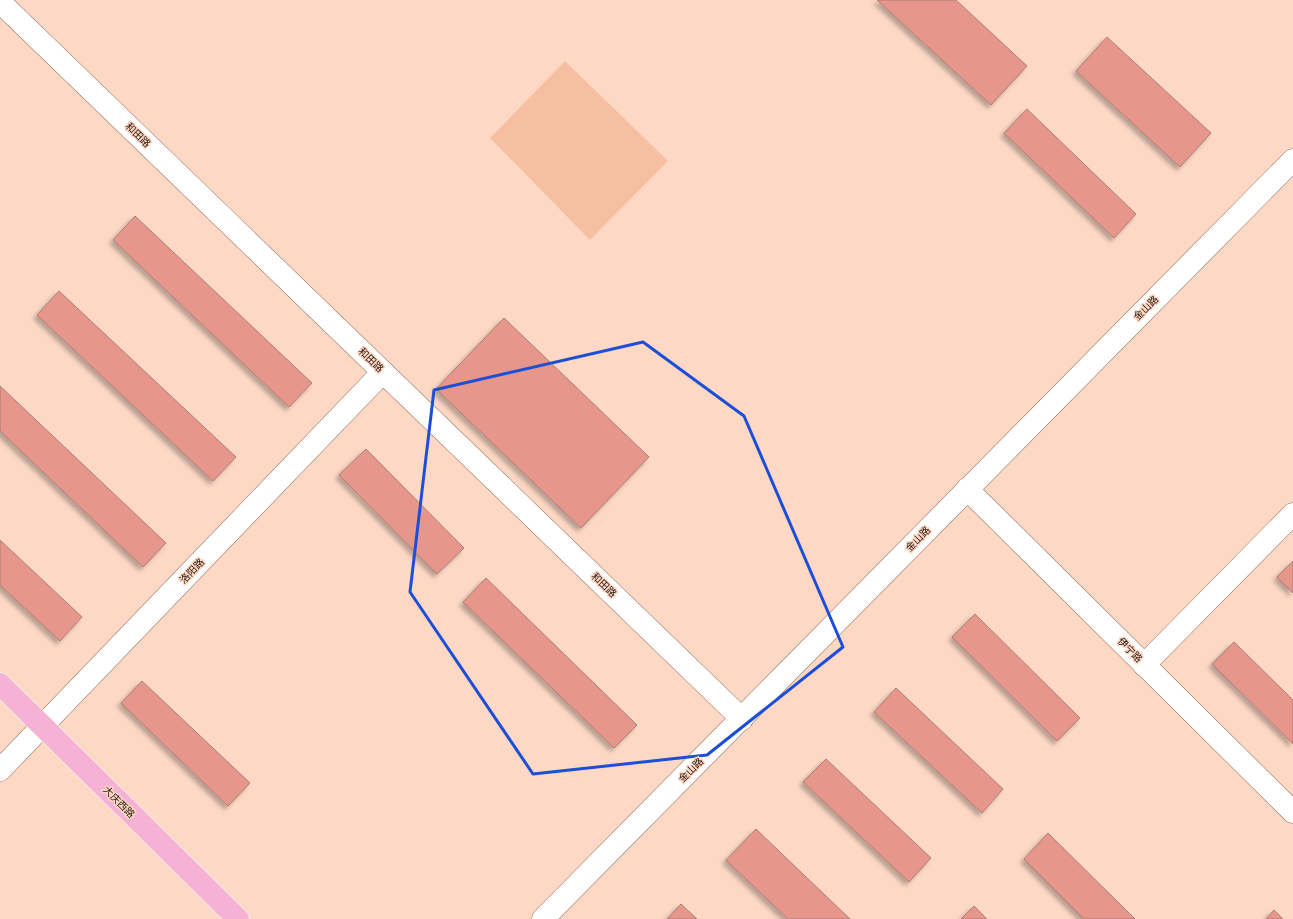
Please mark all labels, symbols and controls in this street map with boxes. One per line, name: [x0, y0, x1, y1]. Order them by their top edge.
street label: 和田路: [123, 121, 153, 149]
street label: 金山路: [1132, 294, 1160, 322]
street label: 和田路: [356, 346, 386, 374]
street label: 金山路: [904, 524, 932, 554]
street label: 洛阳路: [178, 556, 206, 586]
street label: 和田路: [589, 571, 619, 599]
street label: 伊宁路: [1116, 636, 1144, 664]
street label: 金山路: [677, 756, 705, 784]
street label: 大庆西路: [101, 784, 137, 820]

